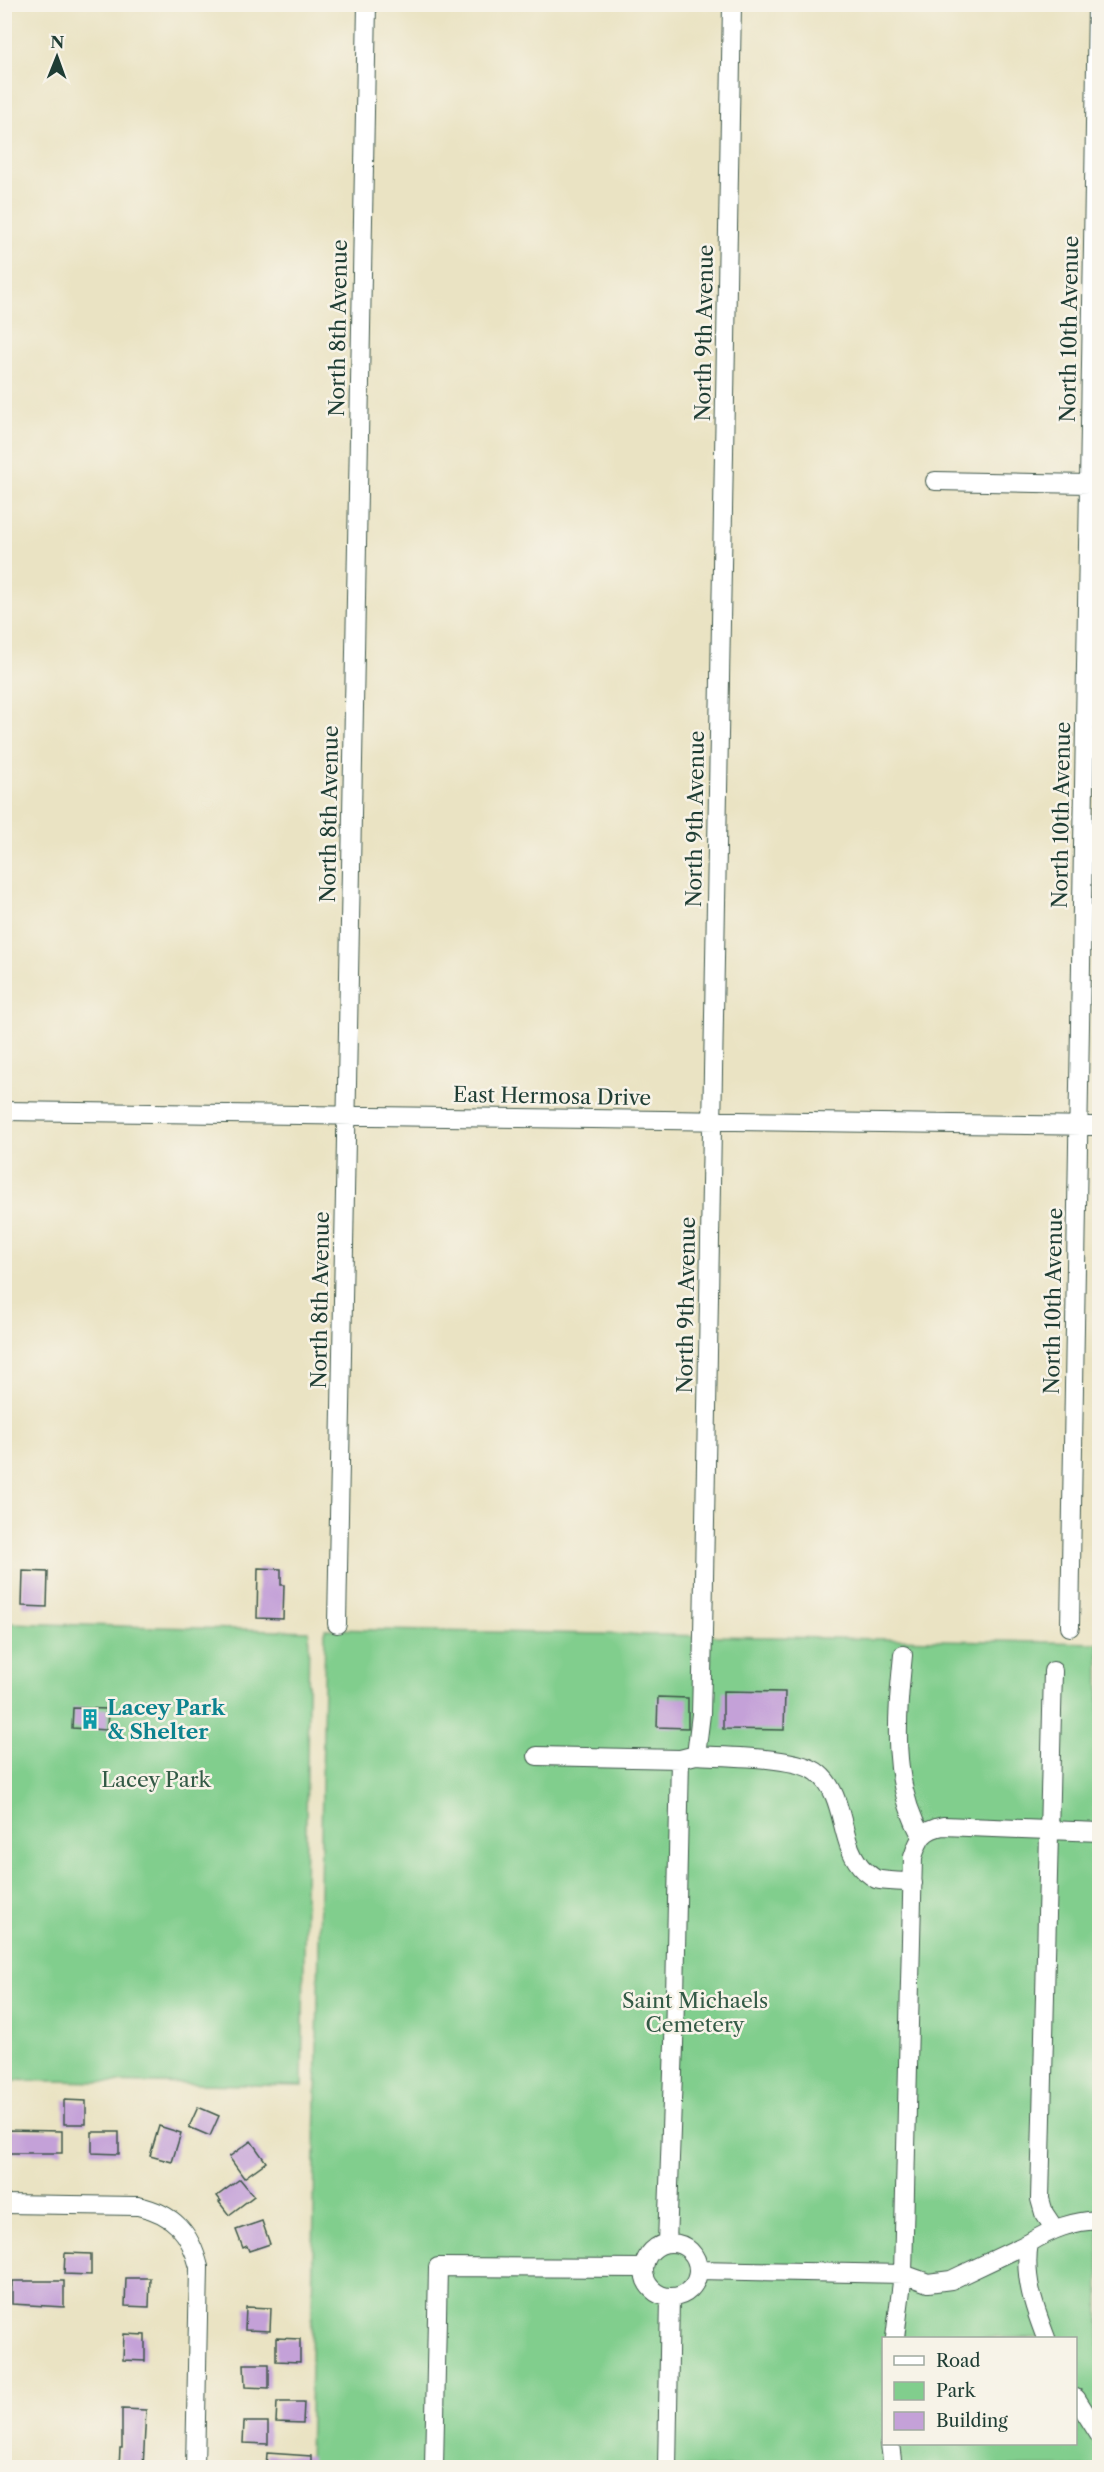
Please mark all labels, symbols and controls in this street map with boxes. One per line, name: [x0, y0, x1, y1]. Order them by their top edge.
north arrow: [27, 27, 87, 87]
text: N: [50, 32, 64, 52]
street label: North 10th Avenue: [1055, 235, 1083, 423]
street label: North 8th Avenue: [324, 239, 352, 417]
street label: North 9th Avenue: [690, 244, 718, 422]
street label: North 10th Avenue: [1047, 721, 1075, 909]
street label: North 8th Avenue: [315, 725, 343, 903]
street label: North 9th Avenue: [681, 730, 709, 908]
street label: East Hermosa Drive: [453, 1082, 651, 1110]
street label: North 10th Avenue: [1039, 1207, 1067, 1395]
street label: North 8th Avenue: [306, 1211, 334, 1389]
street label: North 9th Avenue: [672, 1216, 700, 1394]
place label: Lacey Park & Shelter: [107, 1695, 226, 1744]
building icon: Lacey Park & Shelter: [78, 1707, 102, 1731]
park label: Lacey Park: [101, 1767, 212, 1792]
park label: Saint Michaels Cemetery: [622, 1988, 768, 2037]
legend: [882, 2337, 1077, 2445]
text: Road: [936, 2350, 981, 2372]
text: Park: [936, 2380, 977, 2402]
text: Building: [936, 2410, 1008, 2432]

